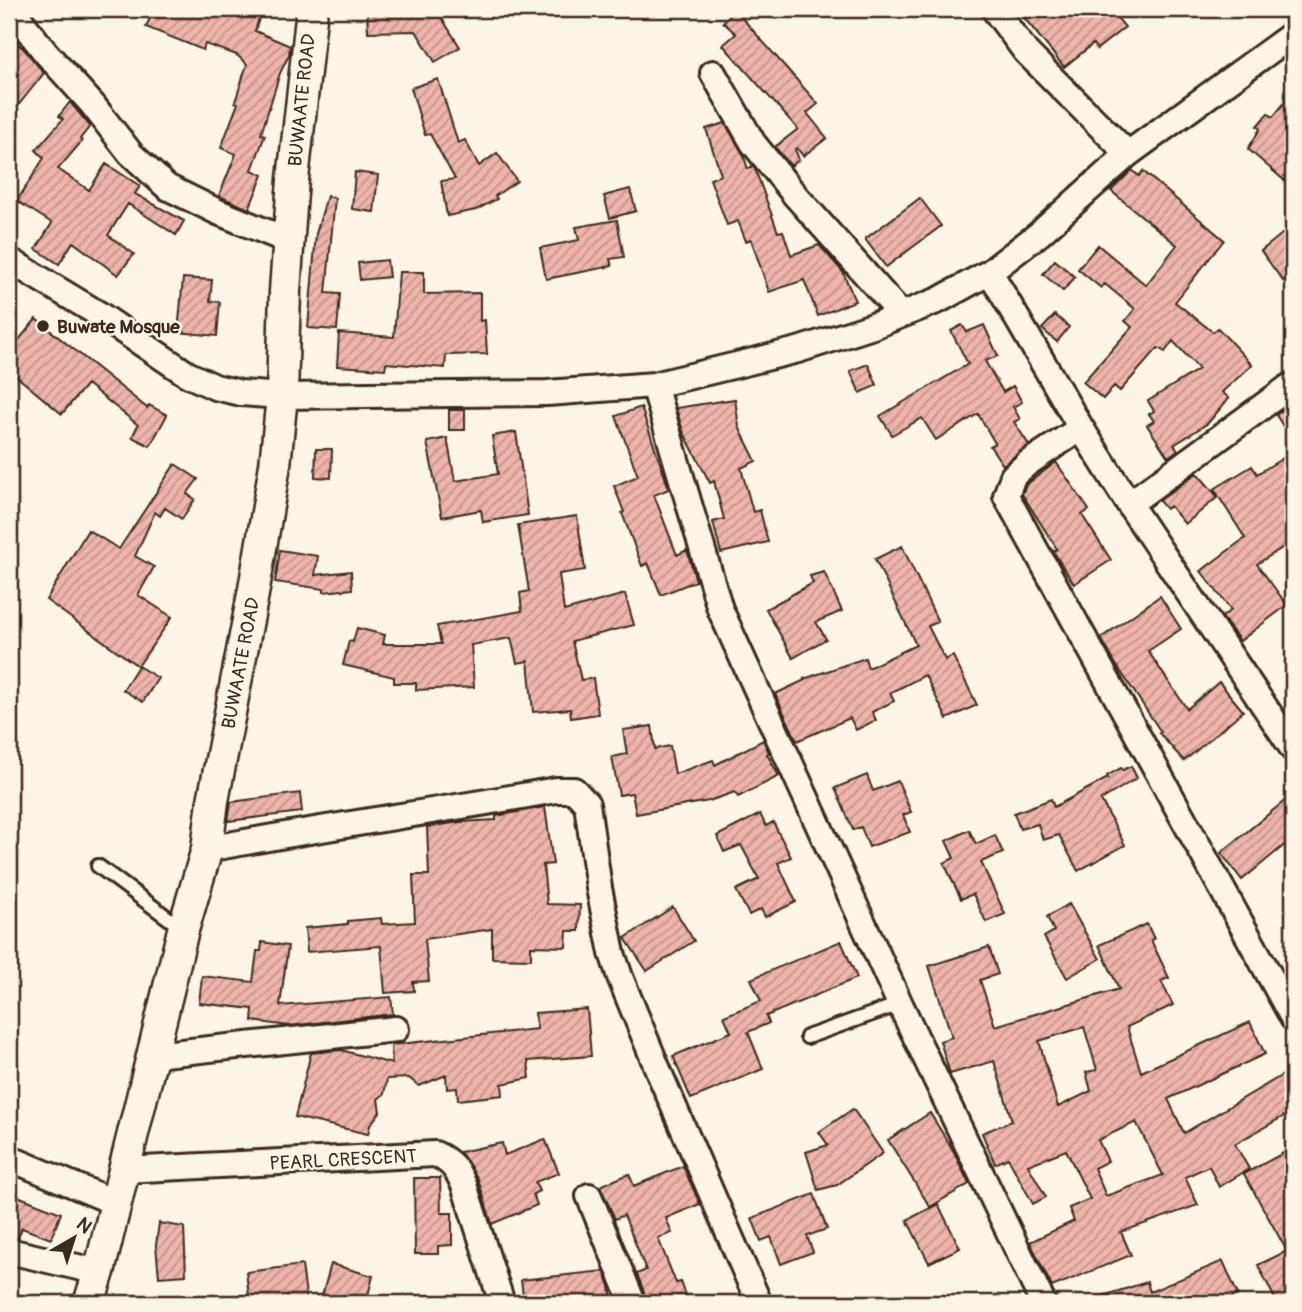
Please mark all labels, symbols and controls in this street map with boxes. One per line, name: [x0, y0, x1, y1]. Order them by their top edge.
street label: BUWAATE ROAD: [283, 32, 321, 168]
place label: Buwate Mosque: [57, 315, 180, 339]
marker: Buwate Mosque: [35, 318, 51, 334]
street label: BUWAATE ROAD: [216, 595, 266, 731]
street label: PEARL CRESCENT: [269, 1144, 417, 1176]
north arrow: [38, 1204, 108, 1274]
text: N: [72, 1212, 97, 1239]

